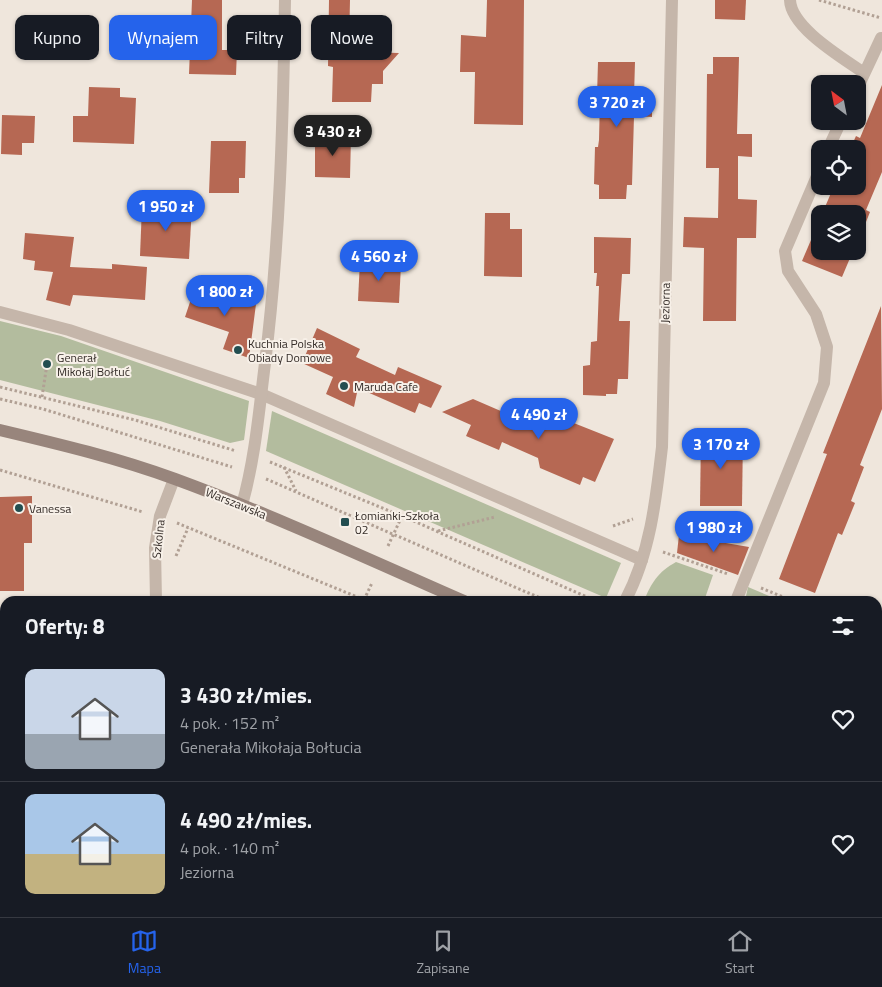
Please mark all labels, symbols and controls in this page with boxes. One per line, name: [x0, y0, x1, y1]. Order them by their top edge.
chip: Kupno: [15, 15, 99, 60]
chip: Wynajem: [109, 15, 217, 60]
chip: Filtry: [227, 15, 301, 60]
chip: Nowe: [311, 15, 392, 60]
north arrow: [811, 75, 866, 130]
map controls: [811, 75, 866, 260]
pin: 3 720 zł: [565, 86, 669, 128]
text: 3 720 zł: [589, 90, 645, 114]
pin: 3 430 zł: [281, 114, 385, 157]
text: 3 430 zł: [305, 119, 361, 143]
button: locate: [811, 140, 866, 195]
pin: 1 950 zł: [114, 190, 218, 232]
text: 1 950 zł: [138, 194, 194, 218]
button: layers: [811, 205, 866, 260]
pin: 4 560 zł: [327, 240, 431, 282]
text: 4 560 zł: [351, 244, 407, 268]
pin: 1 800 zł: [173, 274, 277, 317]
text: 1 800 zł: [197, 279, 253, 303]
street label: Jeziorna: [655, 283, 675, 323]
place label: Kuchnia Polska Obiady Domowe: [248, 334, 331, 367]
marker: Kuchnia Polska Obiady Domowe: [232, 344, 244, 356]
place label: Generał Mikołaj Bołtuć: [57, 348, 130, 381]
marker: Generał Mikołaj Bołtuć: [41, 358, 53, 370]
place label: Maruda Cafe: [354, 377, 418, 396]
marker: Maruda Cafe: [338, 380, 350, 392]
pin: 4 490 zł: [487, 398, 591, 440]
text: 4 490 zł: [511, 402, 567, 426]
pin: 3 170 zł: [669, 428, 773, 470]
text: 3 170 zł: [693, 432, 749, 456]
street label: Warszawska: [203, 482, 269, 524]
place label: Vanessa: [29, 499, 71, 518]
marker: Vanessa: [13, 502, 25, 514]
place label: Łomianki-Szkoła 02: [354, 506, 439, 539]
pin: 1 980 zł: [662, 510, 766, 553]
text: 1 980 zł: [686, 515, 742, 539]
marker: Łomianki-Szkoła 02: [339, 516, 351, 528]
street label: Szkolna: [147, 519, 169, 559]
text: Oferty: 8: [25, 610, 105, 642]
icon: filters: [829, 612, 857, 640]
text: 3 430 zł/mies.: [180, 679, 312, 711]
icon: home: [65, 689, 125, 749]
icon: heart: [829, 705, 857, 733]
text: 4 pok. · 152 m²: [180, 711, 279, 735]
text: Generała Mikołaja Bołtucia: [180, 735, 361, 759]
text: 4 490 zł/mies.: [180, 804, 312, 836]
icon: home: [65, 814, 125, 874]
icon: heart: [829, 830, 857, 858]
text: 4 pok. · 140 m²: [180, 836, 279, 860]
text: Jeziorna: [180, 860, 234, 884]
tab: Mapa: [128, 927, 161, 978]
tab: Zapisane: [416, 927, 470, 978]
tab: Start: [725, 927, 754, 978]

